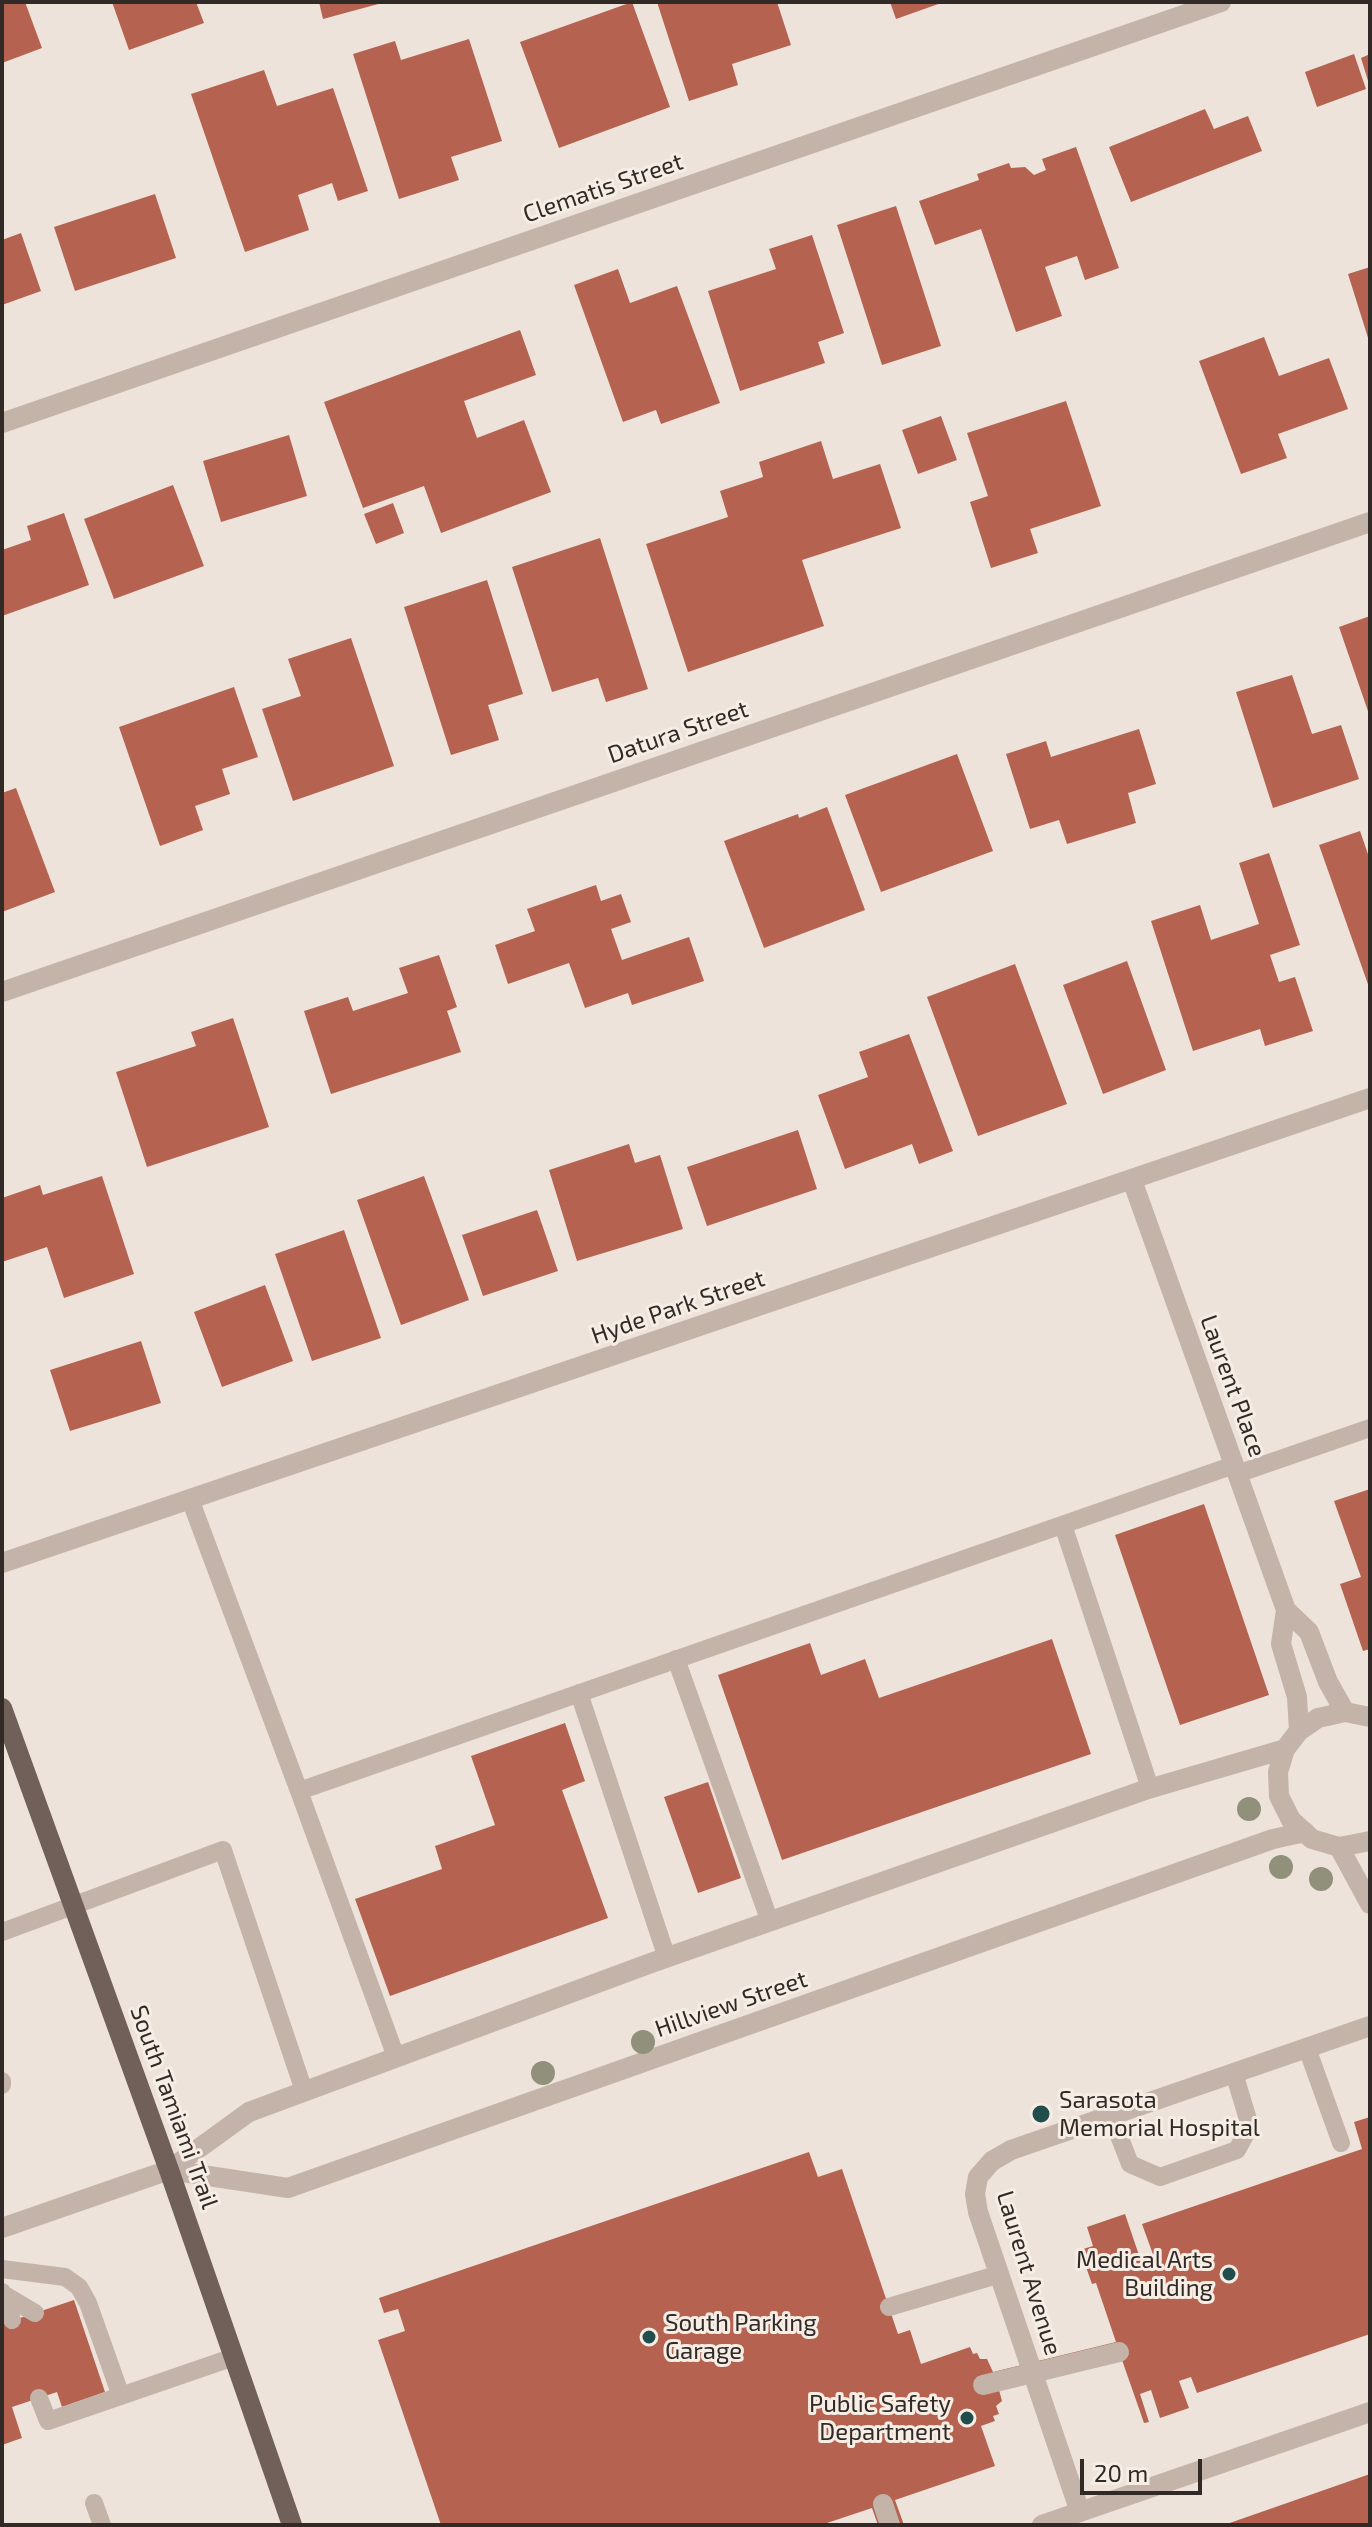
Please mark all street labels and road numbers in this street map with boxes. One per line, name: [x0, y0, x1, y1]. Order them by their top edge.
street label: Clematis Street: [519, 147, 687, 229]
street label: Datura Street: [604, 694, 752, 770]
street label: Hyde Park Street: [587, 1264, 769, 1350]
street label: Laurent Place: [1194, 1311, 1272, 1461]
street label: Hillview Street: [651, 1964, 811, 2044]
street label: South Tamiami Trail: [124, 2001, 224, 2213]
street label: Laurent Avenue: [990, 2187, 1068, 2359]

